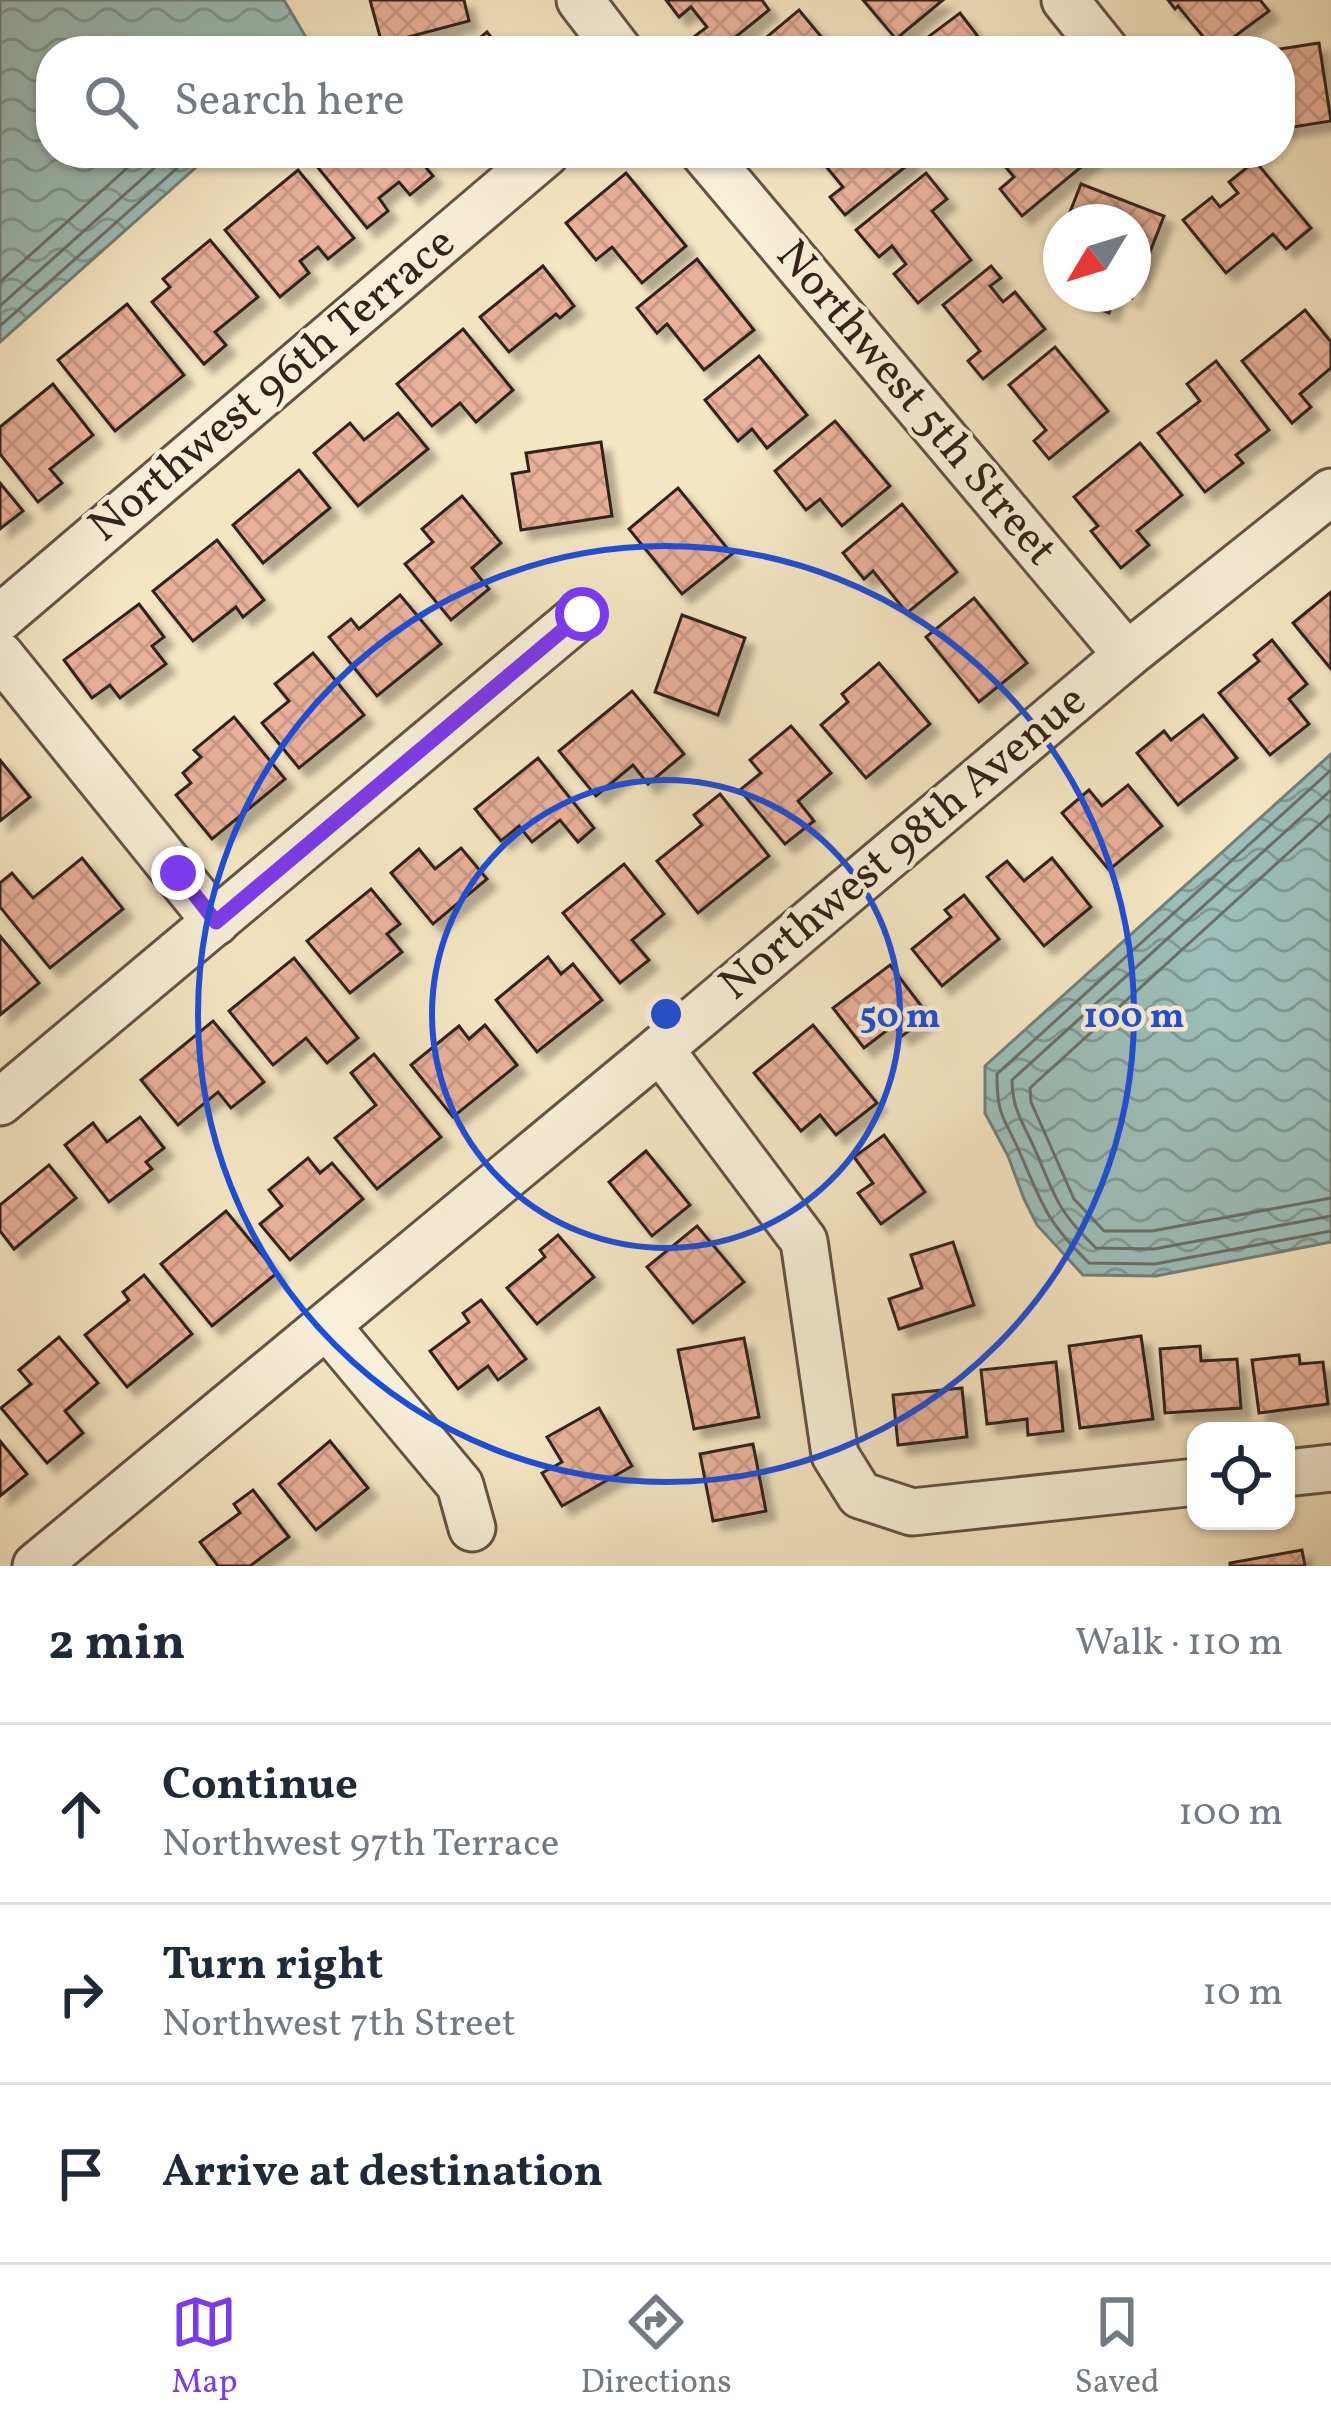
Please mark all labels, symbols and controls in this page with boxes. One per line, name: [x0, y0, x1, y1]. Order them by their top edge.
search box: [36, 36, 1295, 168]
icon: search: [78, 69, 144, 135]
text: Search here: [174, 71, 405, 134]
north arrow: [1043, 204, 1151, 312]
street label: Northwest 96th Terrace: [76, 214, 470, 558]
street label: Northwest 5th Street: [760, 227, 1070, 581]
route start: [555, 587, 609, 641]
street label: Northwest 98th Avenue: [707, 671, 1101, 1017]
route end: [151, 846, 205, 900]
centre of rings: [645, 993, 687, 1035]
text: 50 m: [859, 993, 941, 1043]
text: 100 m: [1083, 993, 1185, 1043]
map controls: [1187, 1422, 1295, 1530]
button: locate: [1187, 1422, 1295, 1530]
text: 2 min: [48, 1609, 186, 1680]
text: Walk · 110 m: [1075, 1617, 1283, 1671]
text: Continue: [162, 1755, 358, 1818]
icon: ahead: [48, 1781, 114, 1847]
text: 100 m: [1178, 1787, 1283, 1841]
text: Northwest 97th Terrace: [162, 1818, 559, 1872]
text: Turn right: [162, 1935, 383, 1998]
icon: right: [48, 1961, 114, 2027]
text: 10 m: [1202, 1967, 1283, 2021]
text: Northwest 7th Street: [162, 1998, 516, 2052]
icon: arrive: [48, 2141, 114, 2207]
text: Arrive at destination: [162, 2142, 603, 2205]
tab: Map: [171, 2289, 238, 2407]
tab: Directions: [580, 2289, 732, 2407]
tab: Saved: [1075, 2289, 1160, 2407]

